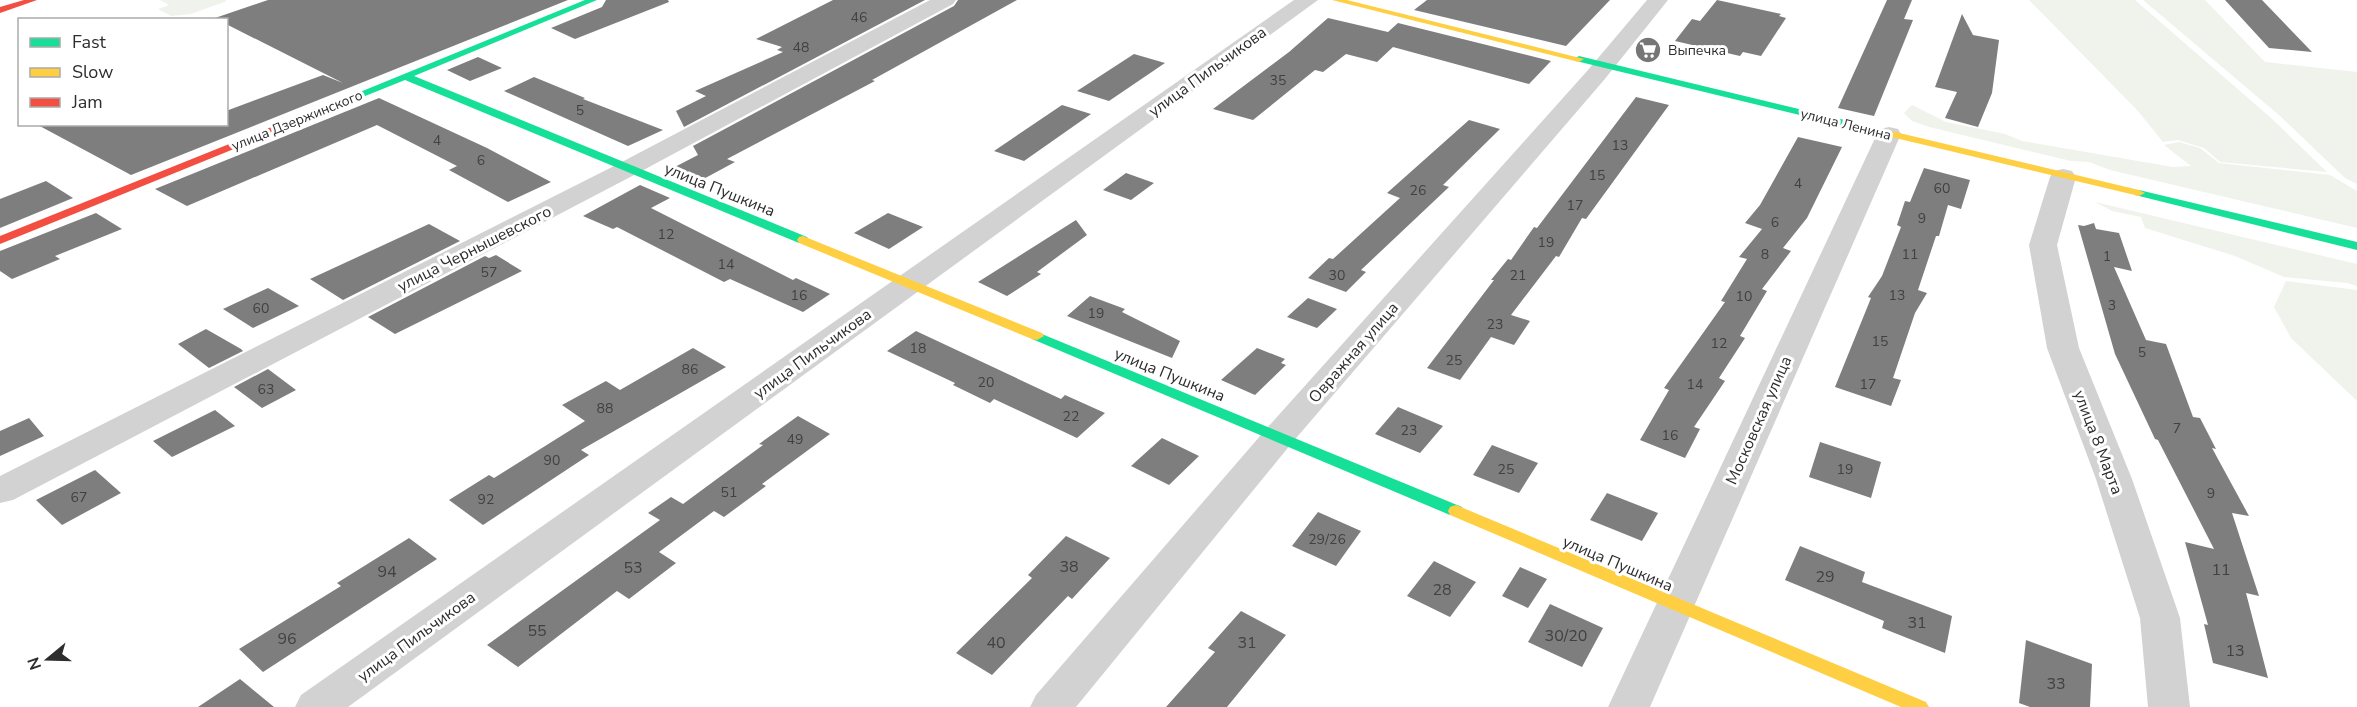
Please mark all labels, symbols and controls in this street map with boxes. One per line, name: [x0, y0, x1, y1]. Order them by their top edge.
house number: 46: [851, 8, 867, 27]
legend: [18, 18, 228, 126]
street label: улица Пильчикова: [1144, 21, 1271, 122]
text: Fast: [72, 30, 107, 54]
supermarket icon: Выпечка: [1633, 35, 1663, 65]
house number: 48: [793, 38, 809, 57]
place label: Выпечка: [1668, 41, 1726, 60]
text: Slow: [72, 60, 113, 84]
house number: 35: [1270, 71, 1286, 90]
street label: улица Дзержинского: [229, 85, 366, 155]
text: Jam: [71, 90, 103, 114]
house number: 5: [576, 101, 584, 120]
street label: улица Ленина: [1799, 104, 1893, 145]
house number: 4: [433, 131, 441, 150]
house number: 13: [1612, 136, 1628, 155]
house number: 6: [477, 151, 485, 170]
street label: улица Пушкина: [661, 158, 778, 222]
house number: 15: [1589, 166, 1605, 185]
house number: 4: [1794, 174, 1802, 193]
house number: 60: [1934, 179, 1950, 198]
house number: 26: [1410, 181, 1426, 200]
house number: 17: [1567, 196, 1583, 215]
street label: улица Чернышевского: [394, 200, 555, 297]
house number: 9: [1918, 209, 1926, 228]
house number: 6: [1771, 213, 1779, 232]
house number: 12: [658, 225, 674, 244]
house number: 19: [1538, 233, 1554, 252]
house number: 8: [1761, 245, 1769, 264]
house number: 11: [1902, 245, 1918, 264]
house number: 1: [2103, 247, 2111, 266]
house number: 14: [718, 255, 734, 274]
house number: 57: [481, 263, 497, 282]
house number: 30: [1329, 266, 1345, 285]
house number: 21: [1510, 266, 1526, 285]
house number: 16: [791, 286, 807, 305]
house number: 13: [1889, 286, 1905, 305]
house number: 10: [1736, 287, 1752, 306]
house number: 3: [2108, 296, 2116, 315]
street label: Овражная улица: [1304, 297, 1404, 408]
house number: 60: [253, 299, 269, 318]
street label: улица Пильчикова: [749, 303, 876, 404]
house number: 19: [1088, 304, 1104, 323]
house number: 23: [1487, 315, 1503, 334]
house number: 15: [1872, 332, 1888, 351]
house number: 12: [1711, 334, 1727, 353]
house number: 18: [910, 339, 926, 358]
street label: улица Пушкина: [1111, 343, 1228, 407]
house number: 5: [2138, 343, 2146, 362]
house number: 25: [1446, 351, 1462, 370]
street label: Московская улица: [1721, 353, 1797, 488]
house number: 86: [682, 360, 698, 379]
house number: 20: [978, 373, 994, 392]
house number: 14: [1687, 375, 1703, 394]
house number: 17: [1860, 375, 1876, 394]
house number: 63: [258, 380, 274, 399]
street label: улица 8 Марта: [2068, 387, 2128, 498]
house number: 88: [597, 399, 613, 418]
house number: 22: [1063, 407, 1079, 426]
house number: 7: [2173, 419, 2181, 438]
house number: 23: [1401, 421, 1417, 440]
house number: 16: [1662, 426, 1678, 445]
house number: 49: [787, 430, 803, 449]
house number: 90: [544, 451, 560, 470]
house number: 25: [1498, 460, 1514, 479]
house number: 19: [1837, 460, 1853, 479]
house number: 51: [721, 483, 737, 502]
house number: 9: [2207, 484, 2215, 503]
house number: 67: [71, 488, 87, 507]
house number: 92: [478, 490, 494, 509]
house number: 29/26: [1308, 530, 1346, 549]
street label: улица Пушкина: [1559, 531, 1676, 597]
house number: 38: [1059, 556, 1079, 578]
house number: 53: [623, 557, 643, 579]
house number: 11: [2211, 559, 2231, 581]
house number: 94: [377, 561, 397, 583]
house number: 29: [1815, 566, 1835, 588]
house number: 28: [1432, 579, 1452, 601]
street label: улица Пильчикова: [353, 586, 480, 687]
house number: 31: [1907, 612, 1927, 634]
house number: 55: [527, 620, 547, 642]
house number: 30/20: [1545, 625, 1587, 647]
house number: 96: [277, 628, 297, 650]
north arrow: [18, 629, 78, 689]
house number: 40: [986, 632, 1006, 654]
house number: 31: [1237, 632, 1257, 654]
house number: 13: [2225, 640, 2245, 662]
text: N: [22, 654, 47, 673]
house number: 33: [2046, 673, 2066, 695]

